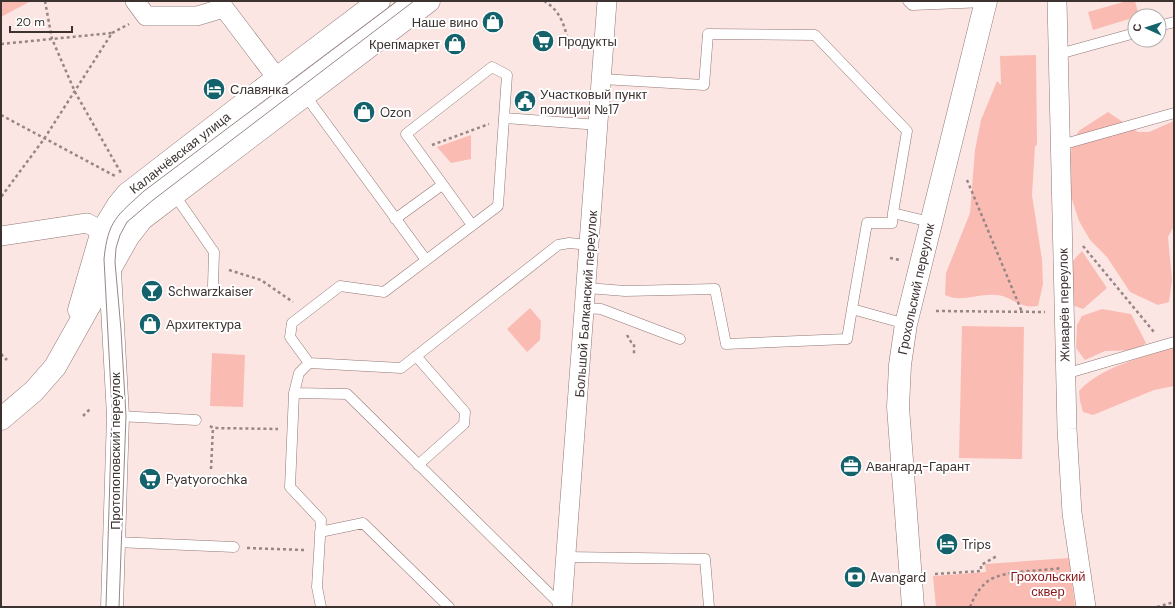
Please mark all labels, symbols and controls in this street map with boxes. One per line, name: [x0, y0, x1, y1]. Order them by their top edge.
scale bar: [10, 8, 72, 34]
north arrow: [1127, 8, 1167, 48]
shop icon: Наше вино: [480, 9, 506, 35]
text: 20 m: [16, 14, 45, 30]
place label: Наше вино: [412, 14, 478, 31]
text: С: [1130, 23, 1144, 32]
supermarket icon: Продукты: [530, 28, 556, 54]
shop icon: Крепмаркет: [442, 31, 468, 57]
place label: Продукты: [558, 33, 617, 50]
place label: Крепмаркет: [369, 36, 440, 53]
hotel icon: Славянка: [201, 76, 227, 102]
place label: Славянка: [230, 81, 289, 98]
place label: Участковый пункт полиции №17: [540, 86, 647, 118]
public building icon: Участковый пункт полиции №17: [512, 88, 538, 114]
shop icon: Ozon: [351, 99, 377, 125]
place label: Ozon: [380, 104, 411, 121]
street label: Каланчёвская улица: [126, 108, 234, 198]
street label: Большой Балканский переулок: [571, 210, 601, 398]
street label: Грохольский переулок: [894, 221, 938, 356]
street label: Живарёв переулок: [1055, 248, 1073, 362]
bar icon: Schwarzkaiser: [139, 278, 165, 304]
place label: Schwarzkaiser: [168, 283, 254, 300]
shop icon: Архитектура: [137, 311, 163, 337]
place label: Архитектура: [166, 316, 242, 333]
street label: Протопоповский переулок: [107, 372, 124, 530]
office icon: Авангард-Гарант: [838, 453, 864, 479]
place label: Авангард-Гарант: [866, 458, 970, 475]
supermarket icon: Pyatyorochka: [137, 466, 163, 492]
place label: Pyatyorochka: [166, 471, 247, 488]
hotel icon: Trips: [934, 531, 960, 557]
place label: Trips: [962, 536, 991, 553]
bank icon: Avangard: [842, 564, 868, 590]
park label: Грохольский сквер: [1011, 568, 1086, 600]
place label: Avangard: [870, 569, 926, 586]

